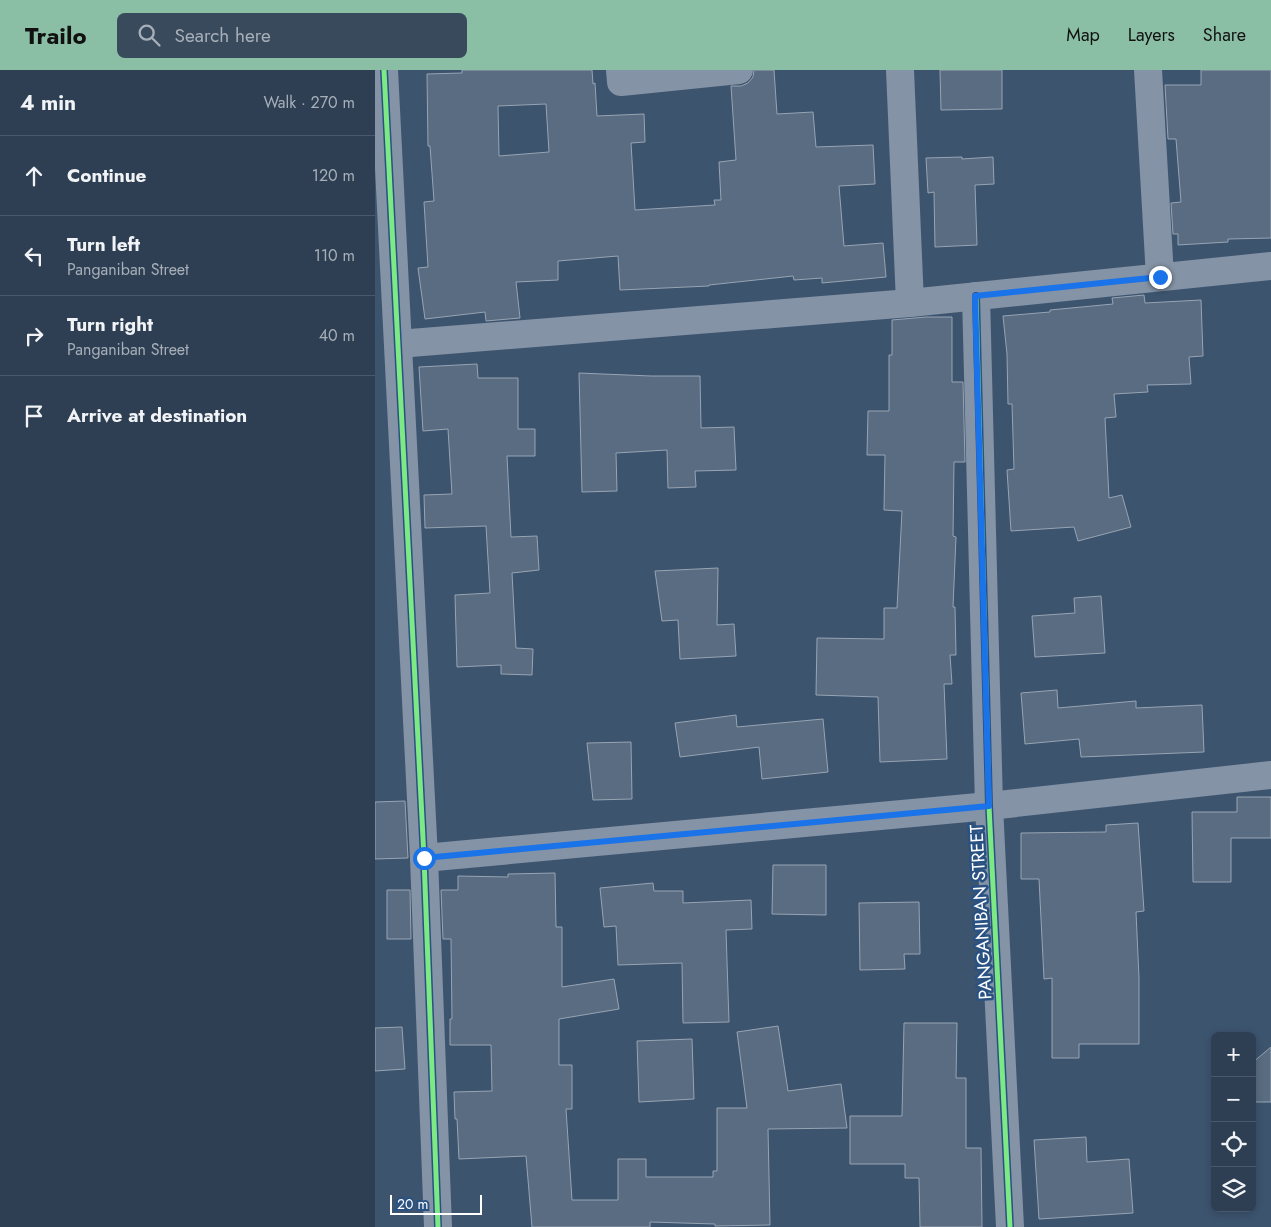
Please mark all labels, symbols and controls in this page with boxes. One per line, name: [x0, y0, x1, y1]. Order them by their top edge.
search box: [117, 13, 467, 58]
text: Trailo: [25, 18, 87, 53]
icon: search: [135, 21, 163, 49]
text: Search here: [175, 22, 271, 49]
text: Map: [1066, 22, 1100, 48]
text: Layers: [1128, 22, 1175, 48]
text: Share: [1203, 22, 1246, 48]
text: 4 min: [20, 88, 76, 118]
text: Walk · 270 m: [264, 91, 355, 114]
icon: ahead: [20, 162, 48, 190]
text: Continue: [67, 162, 146, 189]
text: 120 m: [312, 164, 355, 187]
text: Turn left: [67, 231, 140, 258]
icon: left: [20, 242, 48, 270]
text: 110 m: [314, 244, 355, 267]
text: Panganiban Street: [67, 258, 189, 281]
route end: [1149, 266, 1172, 289]
text: Turn right: [67, 311, 153, 338]
icon: right: [20, 322, 48, 350]
text: 40 m: [319, 324, 355, 347]
text: Panganiban Street: [67, 338, 189, 361]
icon: arrive: [20, 402, 48, 430]
text: Arrive at destination: [67, 402, 247, 429]
street label: PANGANIBAN STREET: [963, 823, 999, 1000]
route start: [413, 847, 436, 870]
map controls: [1211, 1032, 1256, 1212]
button: +: [1211, 1032, 1256, 1077]
button: −: [1211, 1077, 1256, 1122]
button: locate: [1211, 1122, 1256, 1167]
button: layers: [1211, 1167, 1256, 1212]
scale bar: [390, 1192, 483, 1215]
text: 20 m: [397, 1194, 429, 1214]

